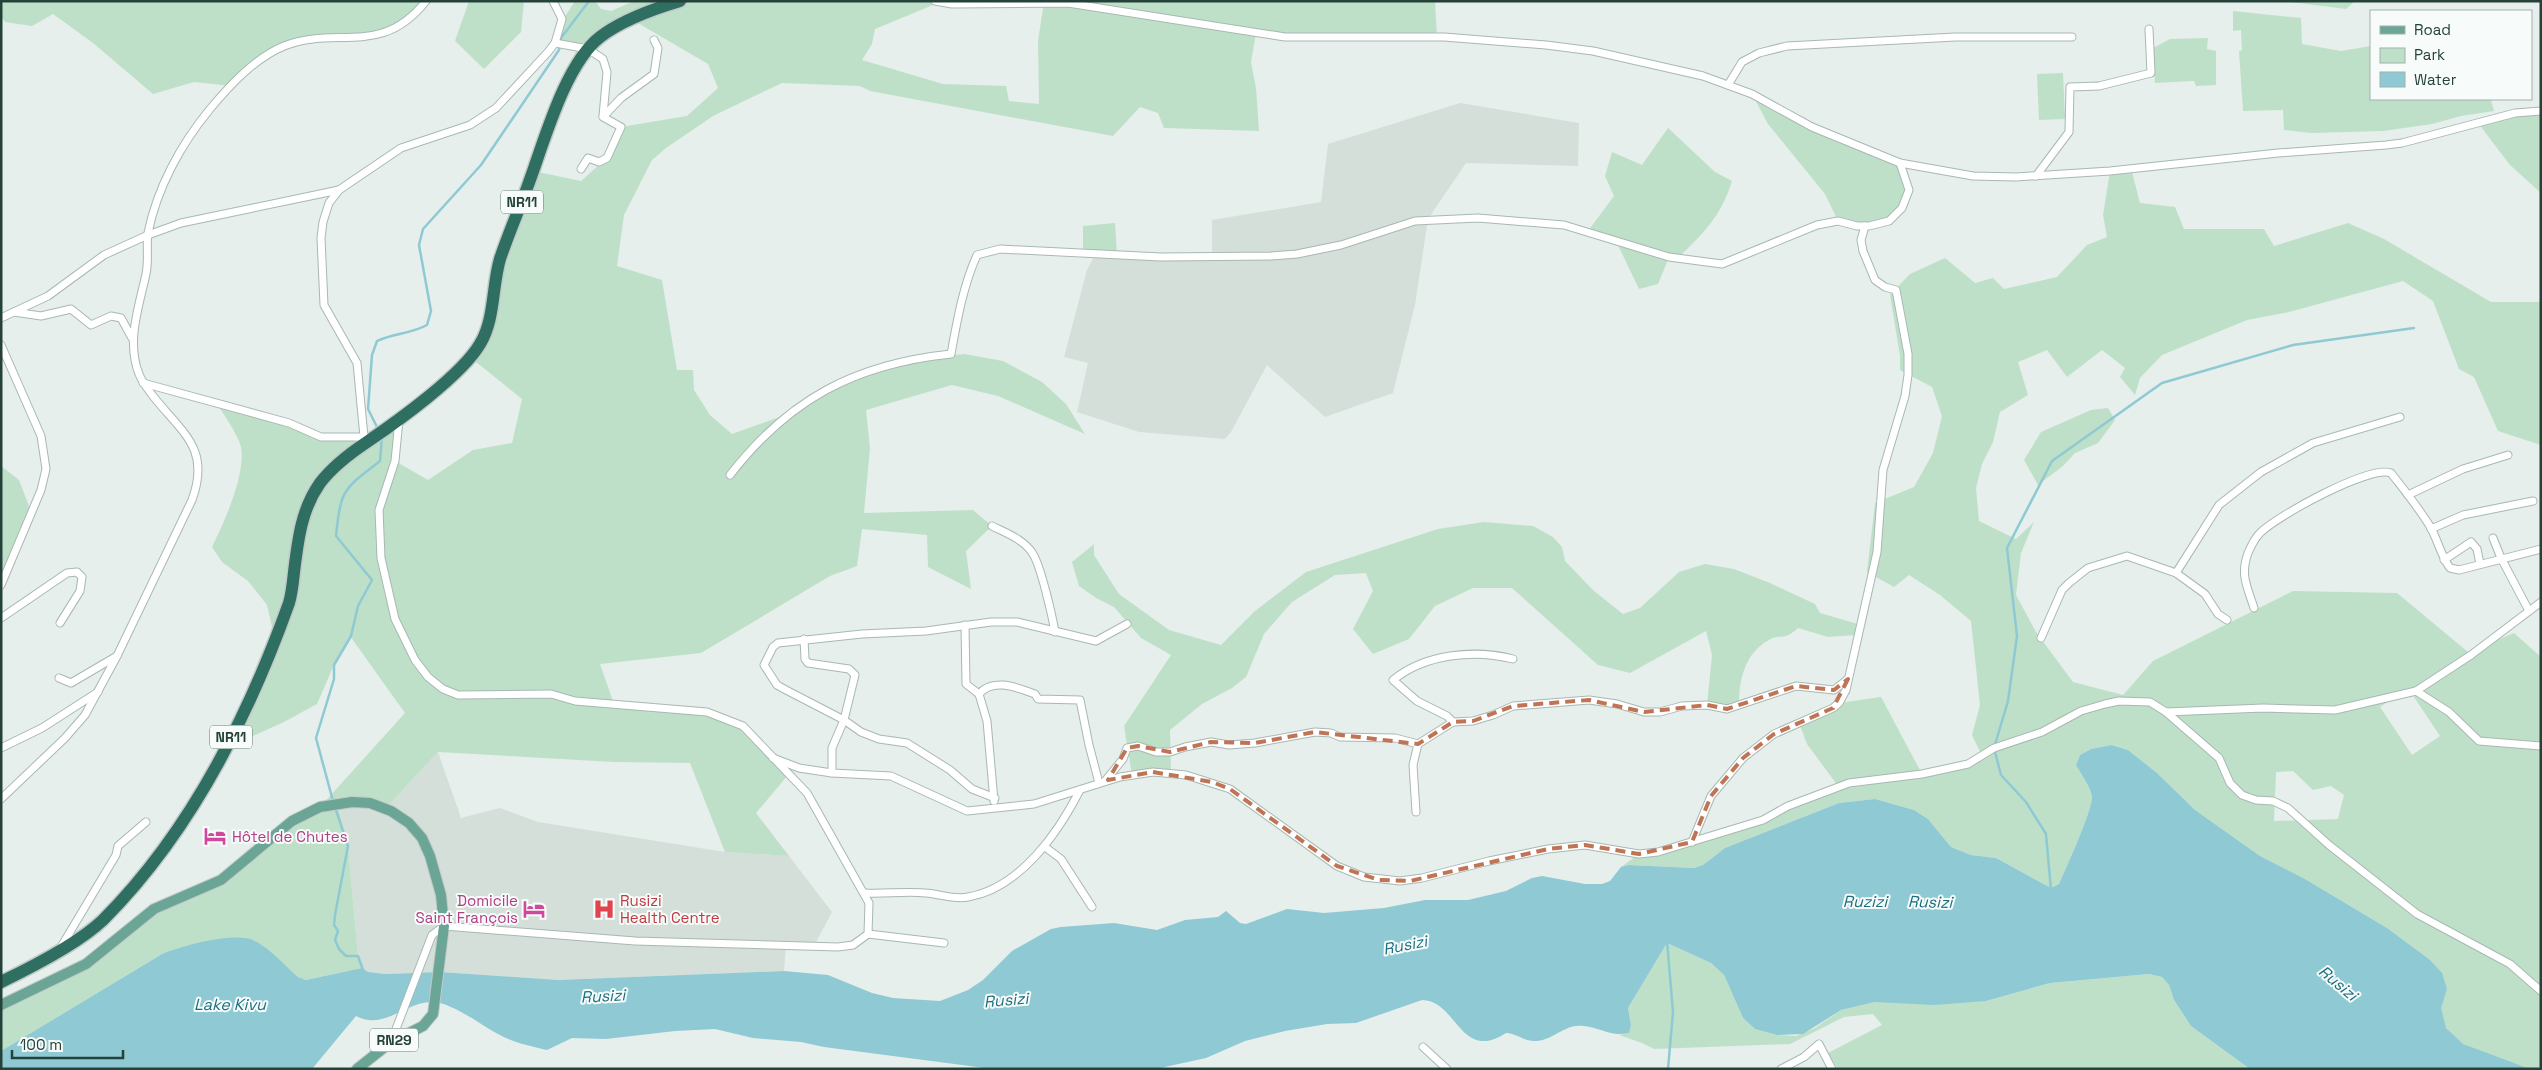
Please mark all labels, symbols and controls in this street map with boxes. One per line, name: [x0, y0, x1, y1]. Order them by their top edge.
legend: [2370, 10, 2532, 100]
text: Road: [2414, 20, 2451, 39]
text: Park: [2414, 45, 2445, 64]
text: Water: [2414, 70, 2457, 89]
road number: NR11: [501, 190, 543, 213]
road number: NR11: [210, 726, 252, 749]
hotel icon: Hôtel de Chutes: [202, 823, 228, 849]
place label: Hôtel de Chutes: [232, 827, 348, 846]
place label: Domicile Saint François: [416, 891, 518, 927]
place label: Rusizi Health Centre: [620, 891, 720, 927]
water label: Ruzizi: [1843, 891, 1889, 912]
water label: Rusizi: [1908, 891, 1955, 913]
hotel icon: Domicile Saint François: [521, 896, 547, 922]
hospital icon: Rusizi Health Centre: [591, 896, 617, 922]
water label: Rusizi: [1381, 930, 1431, 960]
water label: Rusizi: [2314, 961, 2363, 1007]
water label: Rusizi: [580, 984, 628, 1008]
water label: Rusizi: [983, 987, 1031, 1012]
water label: Lake Kivu: [194, 994, 267, 1015]
scale bar: [12, 1028, 124, 1060]
road number: RN29: [370, 1028, 418, 1052]
text: 100 m: [20, 1035, 62, 1054]

